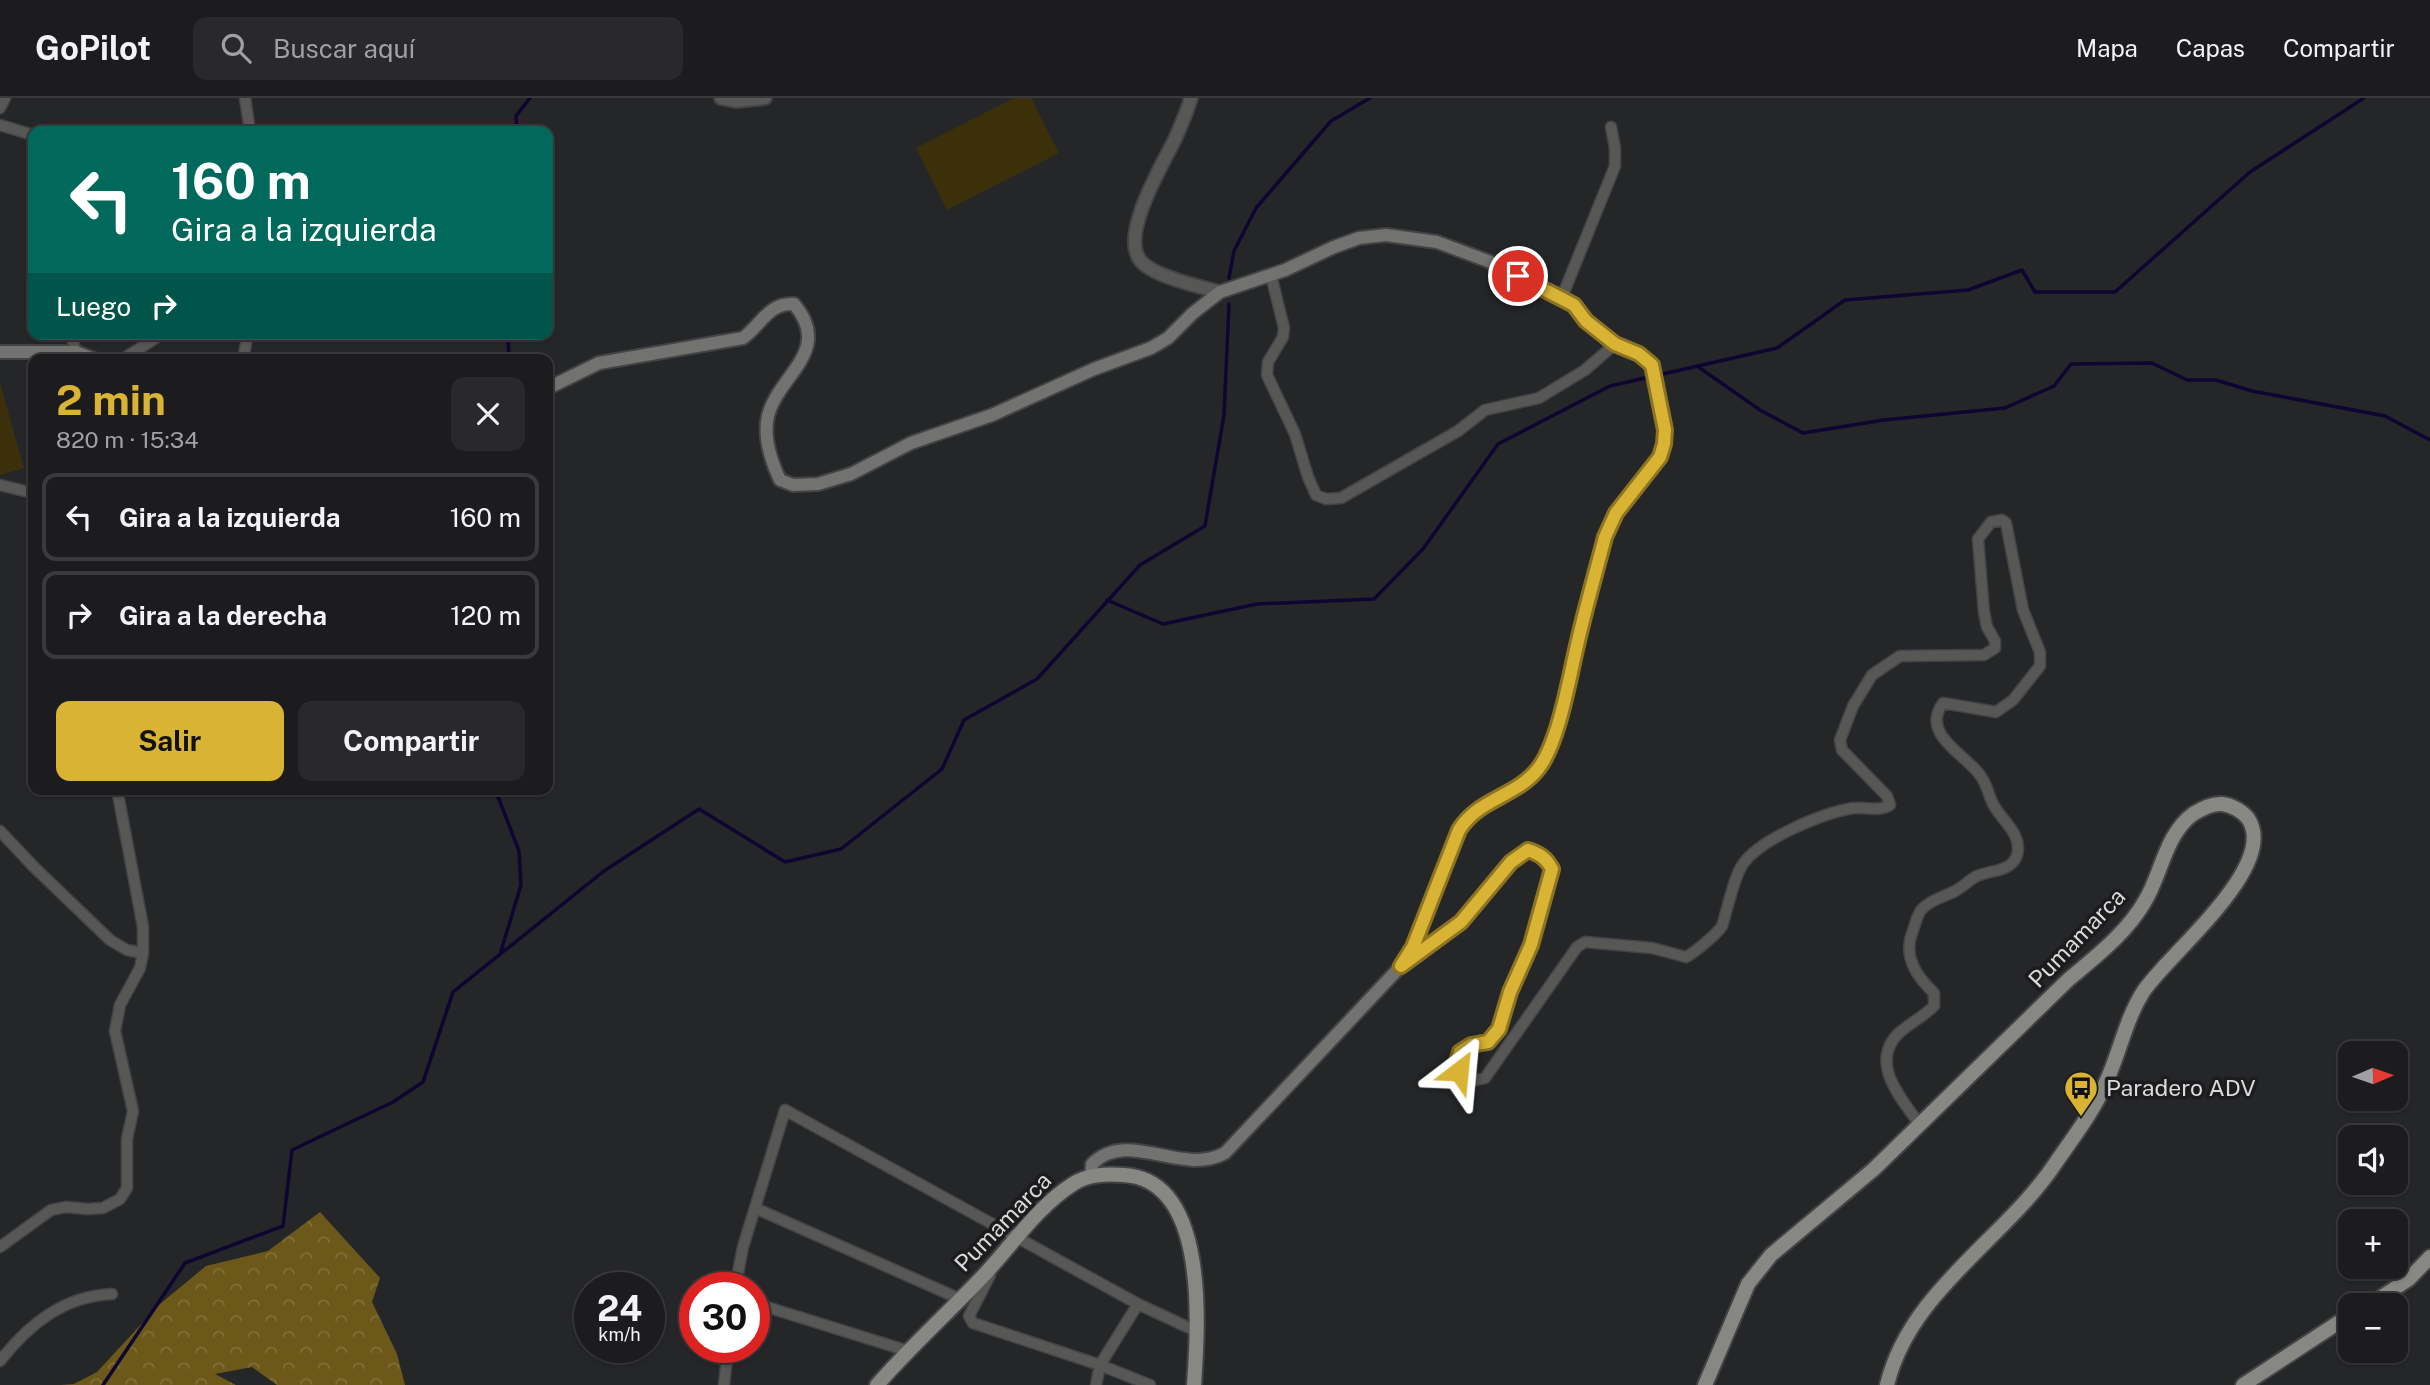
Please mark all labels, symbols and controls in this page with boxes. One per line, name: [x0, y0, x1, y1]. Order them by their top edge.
search box: [193, 17, 683, 80]
text: GoPilot: [35, 29, 151, 67]
icon: search: [217, 29, 255, 67]
text: Buscar aquí: [273, 33, 415, 64]
text: Mapa: [2076, 34, 2138, 62]
text: Capas: [2176, 34, 2245, 62]
text: Compartir: [2283, 34, 2395, 62]
text: 160 m: [171, 152, 311, 210]
icon: left: [56, 154, 147, 245]
text: Gira a la izquierda: [171, 211, 437, 248]
pin: [1488, 246, 1548, 306]
icon: arrive: [1499, 257, 1537, 295]
icon: right: [145, 287, 183, 325]
text: Luego: [56, 291, 131, 322]
text: 2 min: [56, 375, 166, 424]
button: close: [451, 377, 525, 451]
text: 820 m · 15:34: [56, 426, 199, 453]
icon: left: [60, 498, 98, 536]
text: Gira a la izquierda: [119, 502, 341, 533]
text: 160 m: [450, 502, 521, 533]
icon: right: [60, 596, 98, 634]
text: Gira a la derecha: [119, 600, 327, 631]
text: 120 m: [450, 600, 521, 631]
button: Salir: [56, 701, 284, 781]
button: Compartir: [298, 701, 525, 781]
street label: Pumamarca: [2023, 883, 2130, 993]
position arrow: [1422, 1034, 1496, 1108]
north arrow: [2338, 1041, 2408, 1111]
map controls: [2338, 1041, 2408, 1363]
bus stop icon: Paradero ADV: [2062, 1069, 2100, 1118]
place label: Paradero ADV: [2106, 1074, 2256, 1101]
button: sound: [2338, 1125, 2408, 1195]
street label: Pumamarca: [949, 1167, 1056, 1277]
button: +: [2338, 1209, 2408, 1279]
speed limit sign: 30: [679, 1272, 770, 1363]
text: 24: [597, 1288, 642, 1329]
button: −: [2338, 1293, 2408, 1363]
text: km/h: [598, 1324, 641, 1345]

